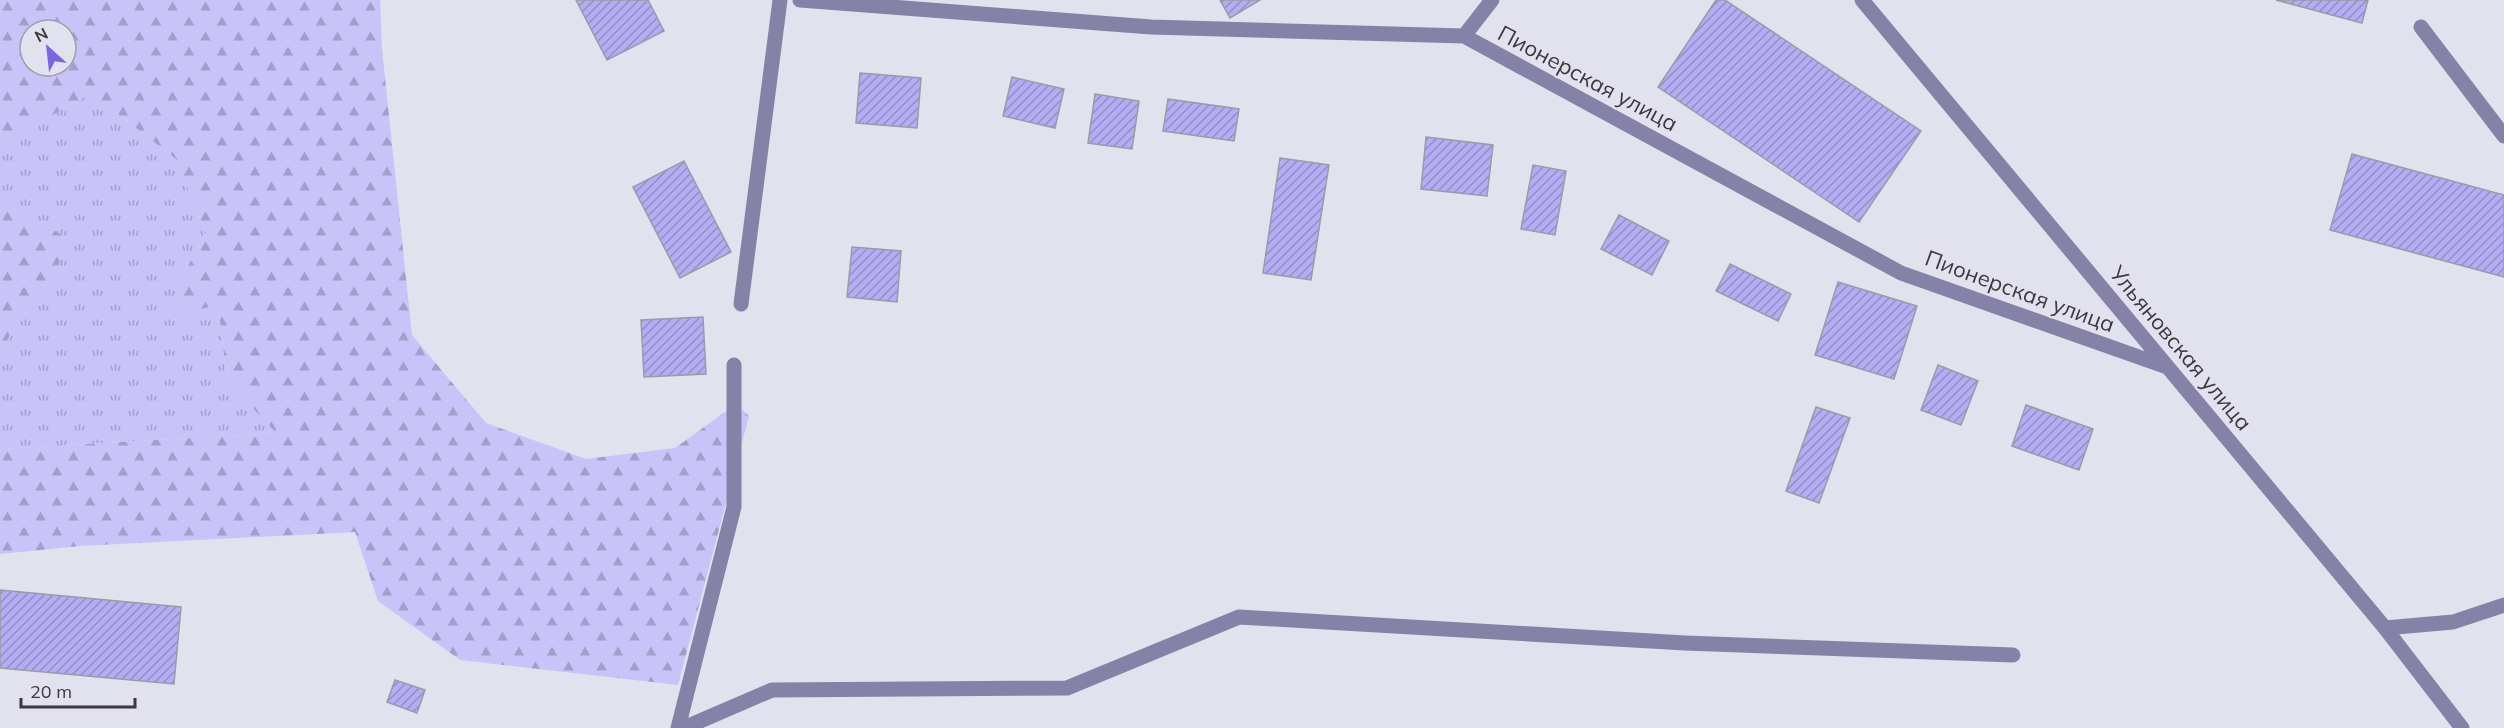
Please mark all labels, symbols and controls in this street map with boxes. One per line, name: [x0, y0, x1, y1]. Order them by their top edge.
north arrow: [18, 18, 78, 78]
street label: Пионерская улица: [1493, 19, 1683, 137]
text: N: [31, 23, 51, 46]
street label: Пионерская улица: [1921, 244, 2119, 338]
street label: Ульяновская улица: [2103, 259, 2258, 436]
scale bar: [21, 671, 135, 709]
text: 20 m: [30, 680, 72, 703]

